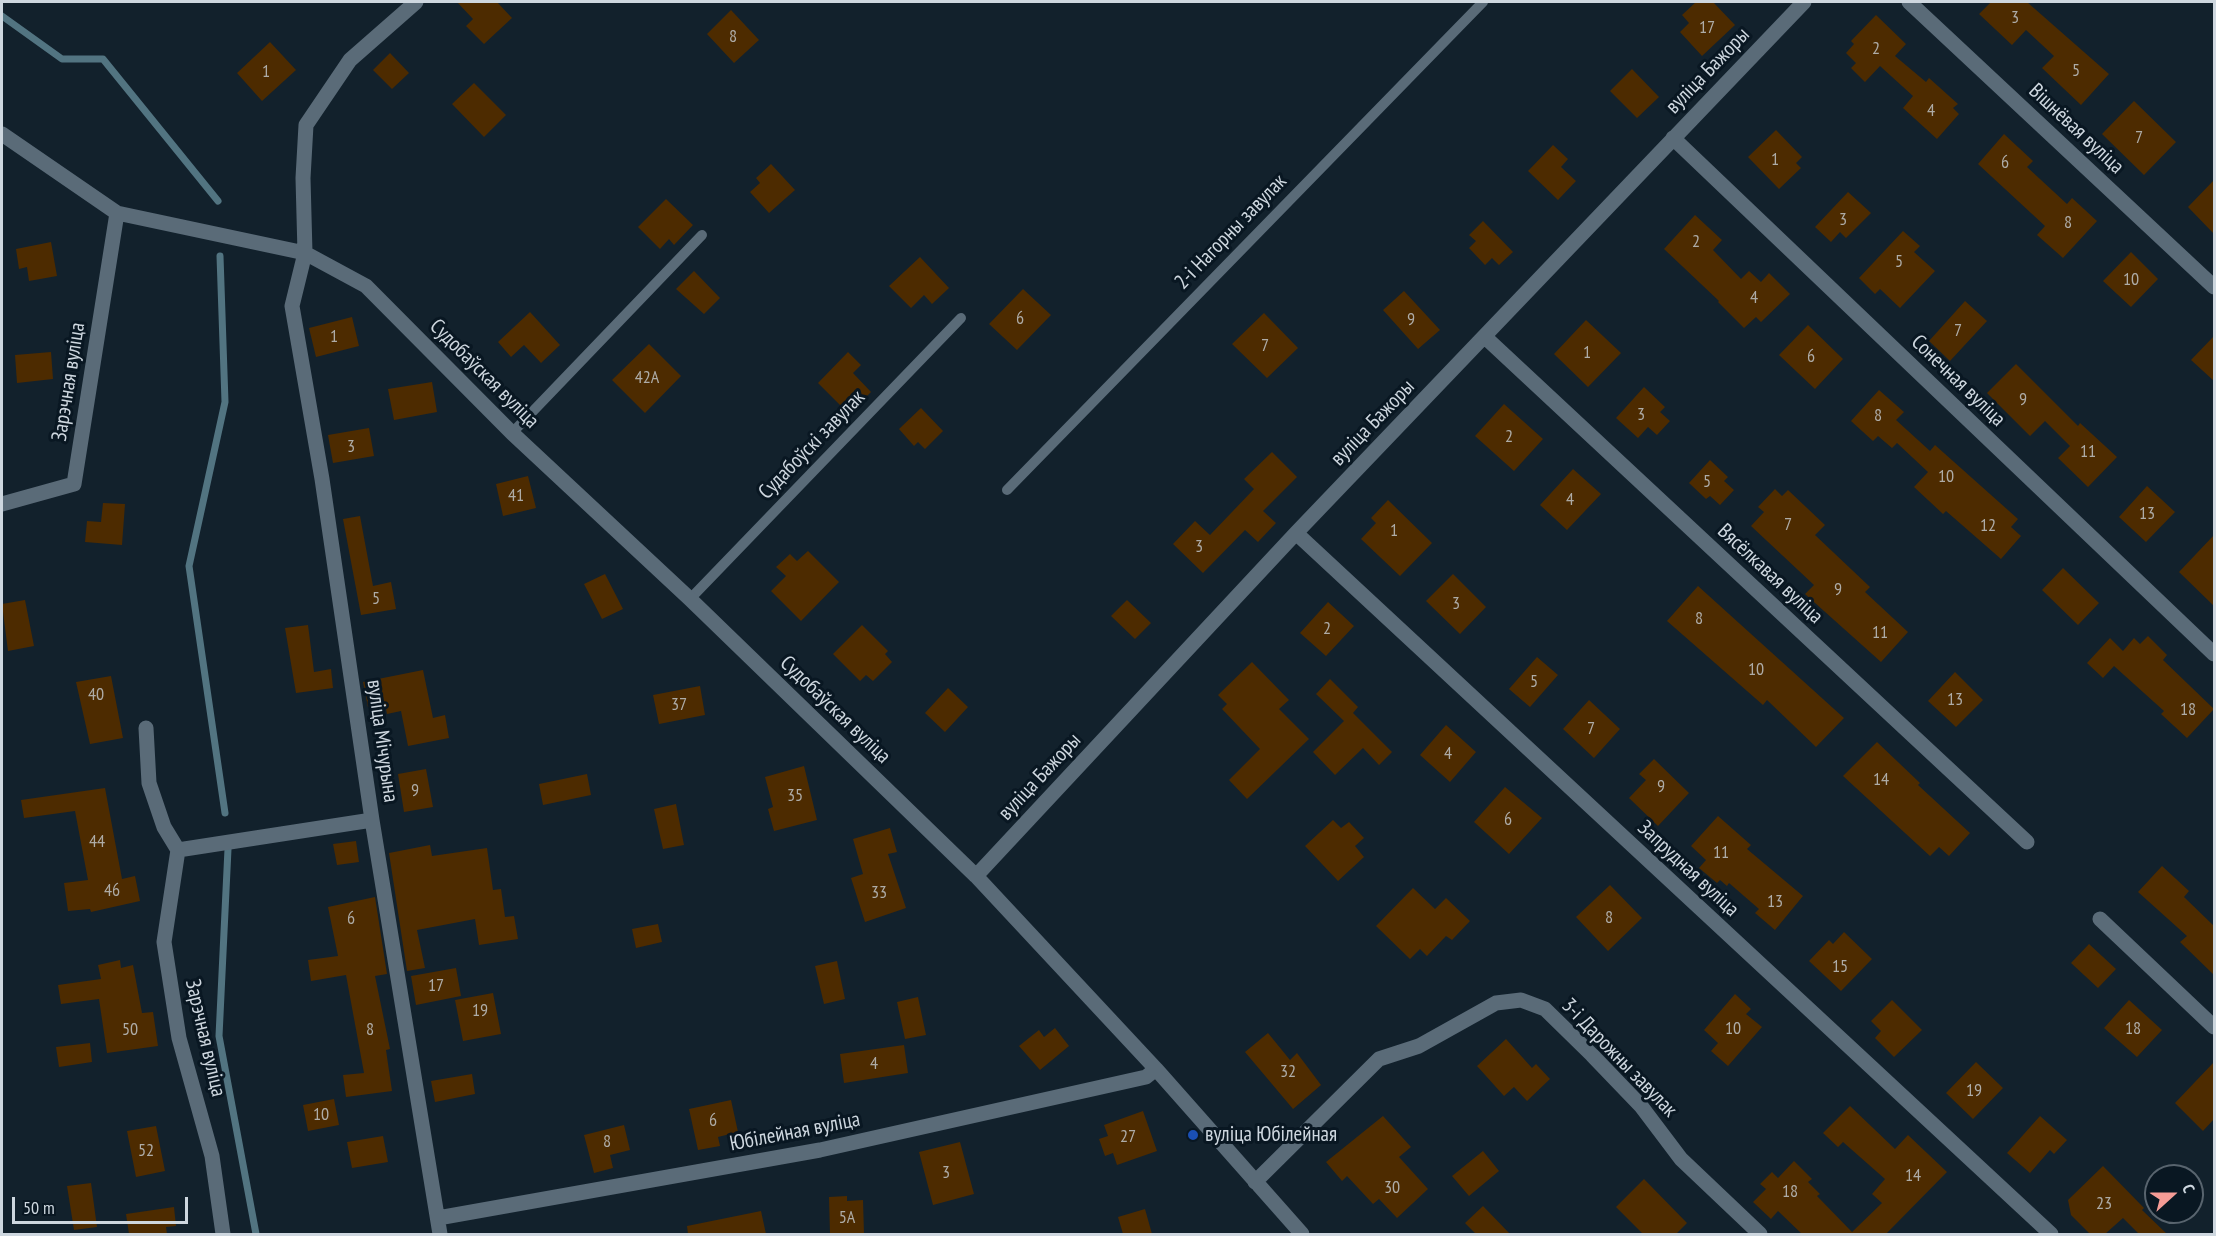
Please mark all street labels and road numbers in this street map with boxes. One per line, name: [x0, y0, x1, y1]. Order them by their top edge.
street label: вуліца Бажоры: [1661, 23, 1755, 119]
street label: Вішнёвая вуліца: [2023, 79, 2129, 179]
street label: 2-і Нагорны завулак: [1170, 169, 1292, 295]
street label: Судобаўская вуліца: [424, 314, 544, 434]
street label: Зарэчная вуліца: [47, 321, 91, 443]
street label: Сонечная вуліца: [1906, 330, 2010, 432]
street label: вуліца Бажоры: [1326, 375, 1420, 471]
street label: Судабоўскі завулак: [754, 385, 870, 505]
street label: Вясёлкавая вуліца: [1712, 519, 1828, 629]
street label: Судобаўская вуліца: [774, 651, 896, 769]
street label: вуліца Мічурына: [361, 678, 403, 804]
street label: вуліца Бажоры: [993, 728, 1087, 826]
street label: Запрудная вуліца: [1632, 816, 1744, 922]
street label: Зарэчная вуліца: [179, 977, 231, 1099]
street label: 3-і Дарожны завулак: [1556, 993, 1682, 1123]
street label: Юбілейная вуліца: [728, 1107, 862, 1157]

